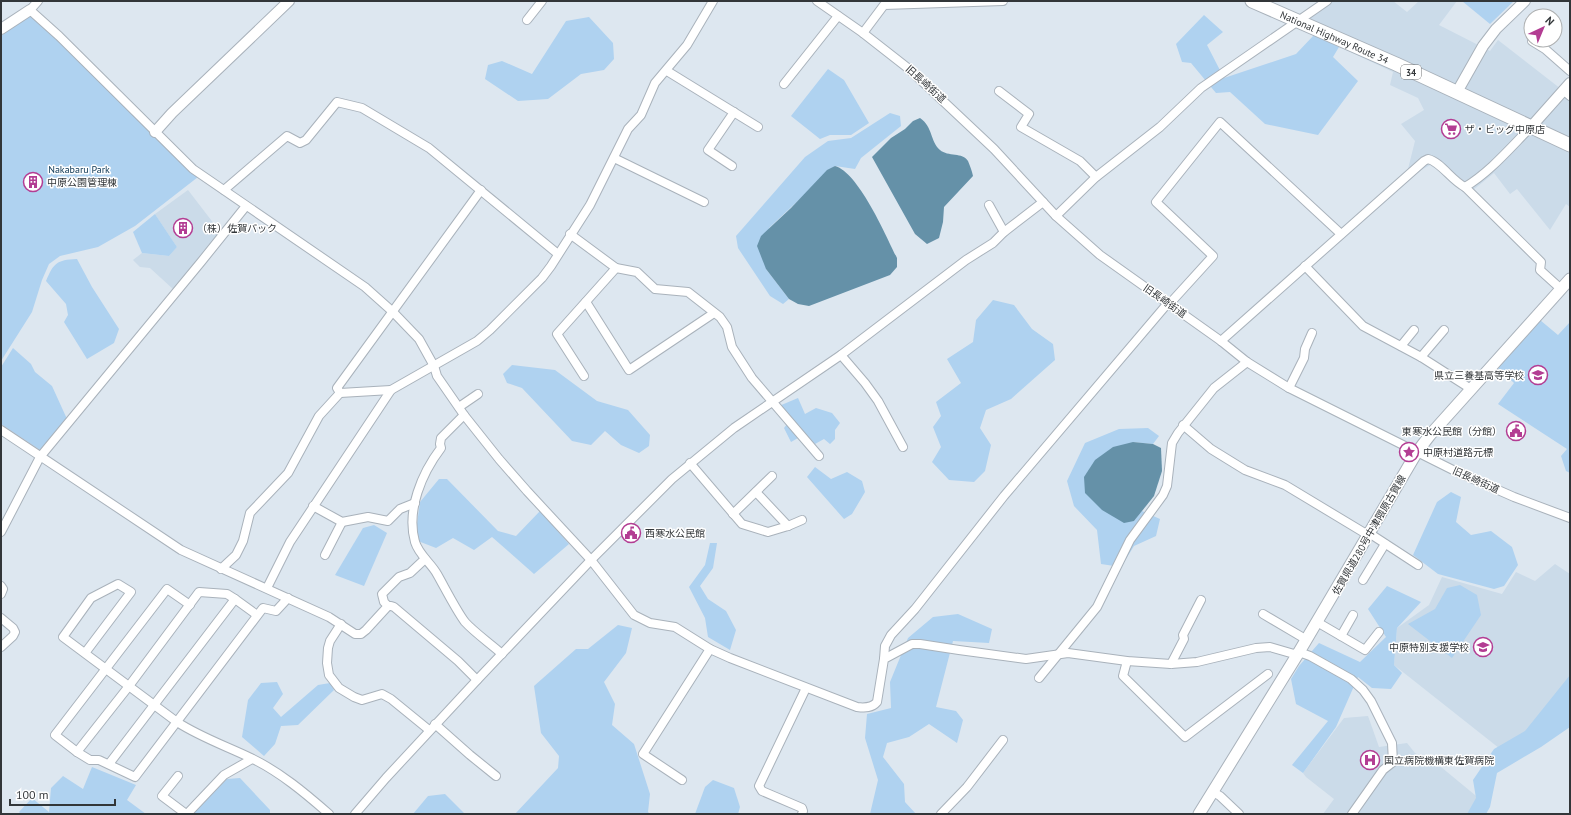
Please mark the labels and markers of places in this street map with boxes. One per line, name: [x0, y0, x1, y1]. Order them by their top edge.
supermarket icon: ザ・ビッグ中原店: [1440, 118, 1462, 140]
place label: ザ・ビッグ中原店: [1465, 123, 1545, 136]
building icon: 中原公園管理棟: [22, 171, 44, 193]
place label: 中原公園管理棟: [47, 176, 117, 189]
building icon: （株）佐賀パック: [172, 217, 194, 239]
place label: （株）佐賀パック: [197, 222, 277, 235]
school or university icon: 県立三養基高等学校: [1527, 364, 1549, 386]
place label: 県立三養基高等学校: [1434, 369, 1524, 382]
public building icon: 東寒水公民館（分館）: [1505, 420, 1527, 442]
place label: 東寒水公民館（分館）: [1402, 425, 1502, 438]
place icon: 中原村道路元標: [1398, 441, 1420, 463]
place label: 中原村道路元標: [1423, 446, 1493, 459]
public building icon: 西寒水公民館: [620, 522, 642, 544]
place label: 西寒水公民館: [645, 527, 705, 540]
school or university icon: 中原特別支援学校: [1472, 636, 1494, 658]
place label: 中原特別支援学校: [1389, 641, 1469, 654]
hospital icon: 国立病院機構東佐賀病院: [1359, 749, 1381, 771]
place label: 国立病院機構東佐賀病院: [1384, 754, 1494, 767]

